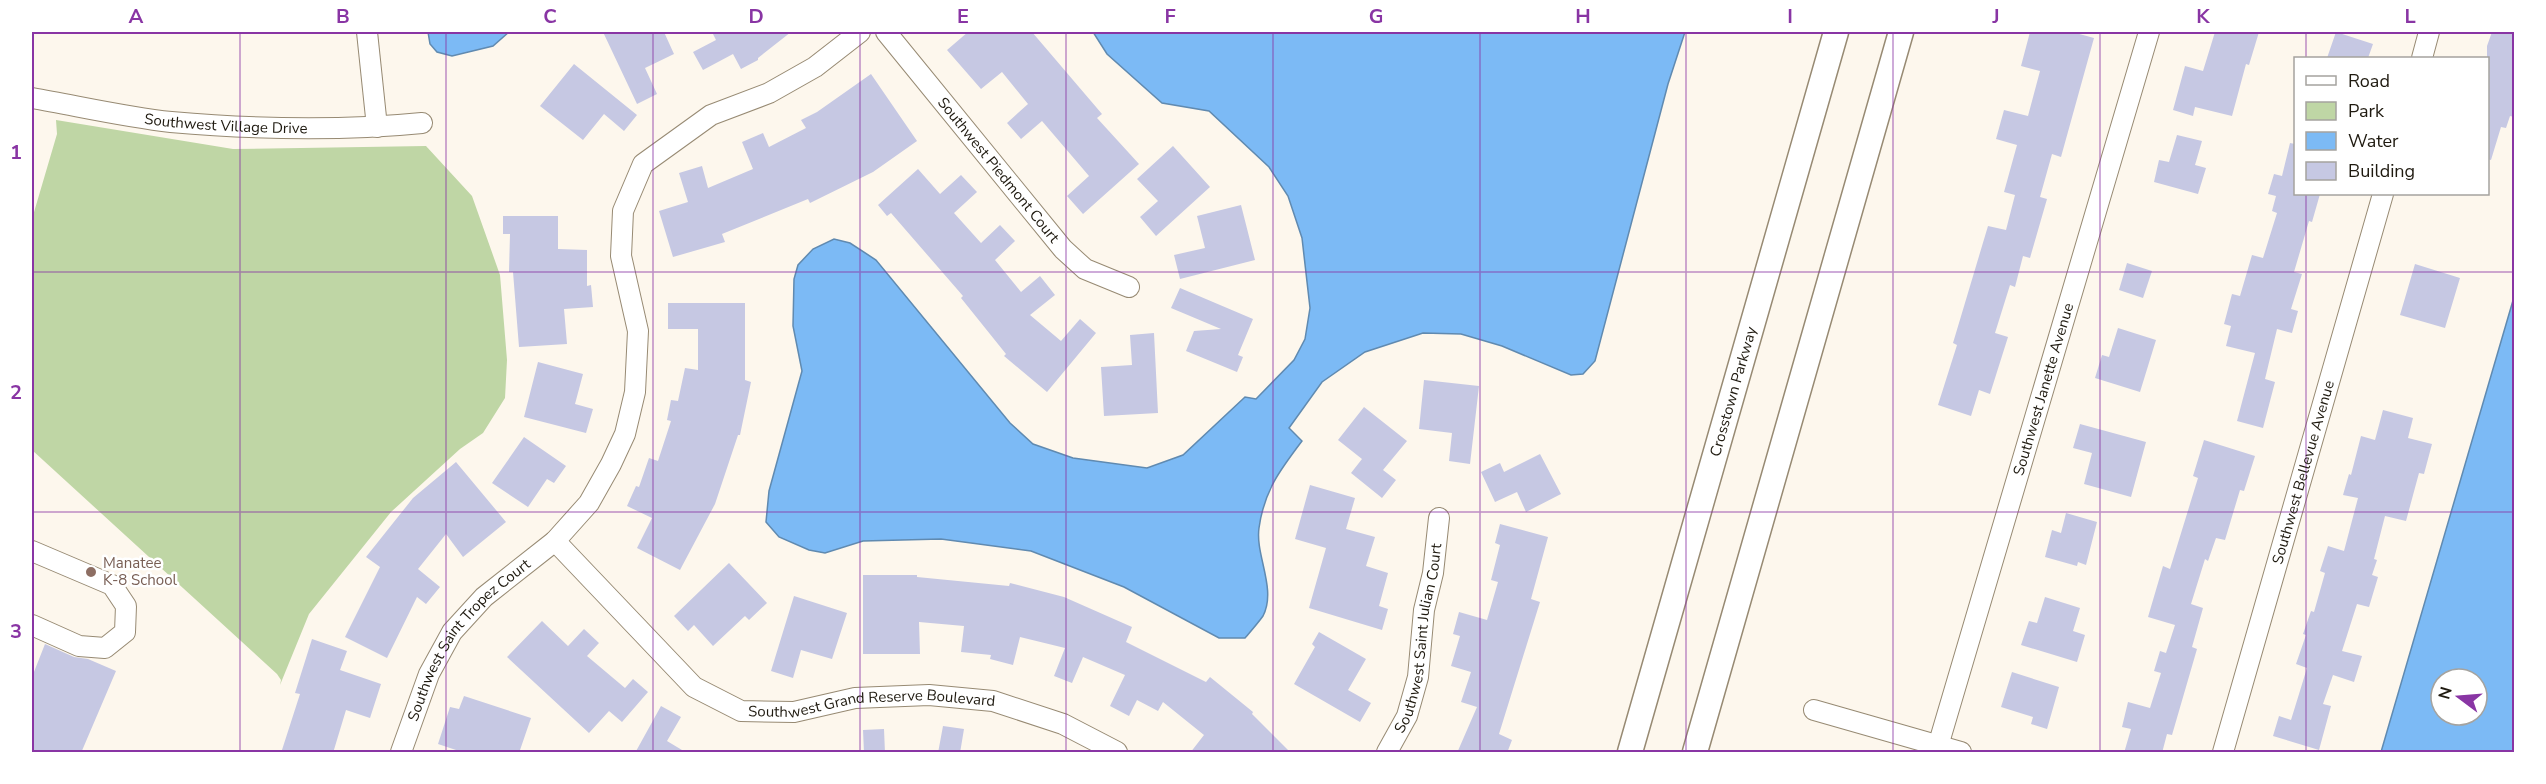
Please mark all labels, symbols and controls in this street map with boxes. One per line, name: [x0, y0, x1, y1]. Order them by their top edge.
text: A: [129, 3, 144, 30]
text: B: [336, 3, 350, 30]
text: C: [543, 3, 557, 30]
text: D: [748, 3, 764, 30]
text: E: [957, 3, 969, 30]
text: F: [1164, 3, 1176, 30]
text: G: [1369, 3, 1383, 30]
text: H: [1575, 3, 1591, 30]
text: I: [1787, 3, 1793, 30]
text: J: [1991, 3, 2000, 30]
text: K: [2196, 3, 2210, 30]
text: L: [2404, 3, 2416, 30]
legend: [2294, 57, 2489, 195]
text: Road: [2348, 69, 2390, 93]
street label: Southwest Piedmont Court: [933, 93, 1064, 248]
text: Park: [2348, 99, 2385, 123]
street label: Southwest Village Drive: [143, 109, 308, 138]
text: Water: [2348, 129, 2399, 153]
text: 1: [10, 139, 22, 166]
text: Building: [2348, 159, 2415, 183]
street label: Southwest Janette Avenue: [2008, 301, 2078, 478]
street label: Crosstown Parkway: [1705, 324, 1761, 459]
street label: Southwest Bellevue Avenue: [2267, 378, 2339, 567]
text: 2: [10, 379, 22, 406]
street label: Southwest Saint Julian Court: [1389, 542, 1446, 737]
place label: Manatee K-8 School: [103, 553, 177, 590]
street label: Southwest Saint Tropez Court: [403, 554, 535, 724]
marker: Manatee K-8 School: [84, 565, 98, 579]
text: 3: [10, 618, 22, 645]
north arrow: [2429, 667, 2489, 727]
text: N: [2433, 684, 2458, 702]
street label: Southwest Grand Reserve Boulevard: [748, 685, 996, 723]

